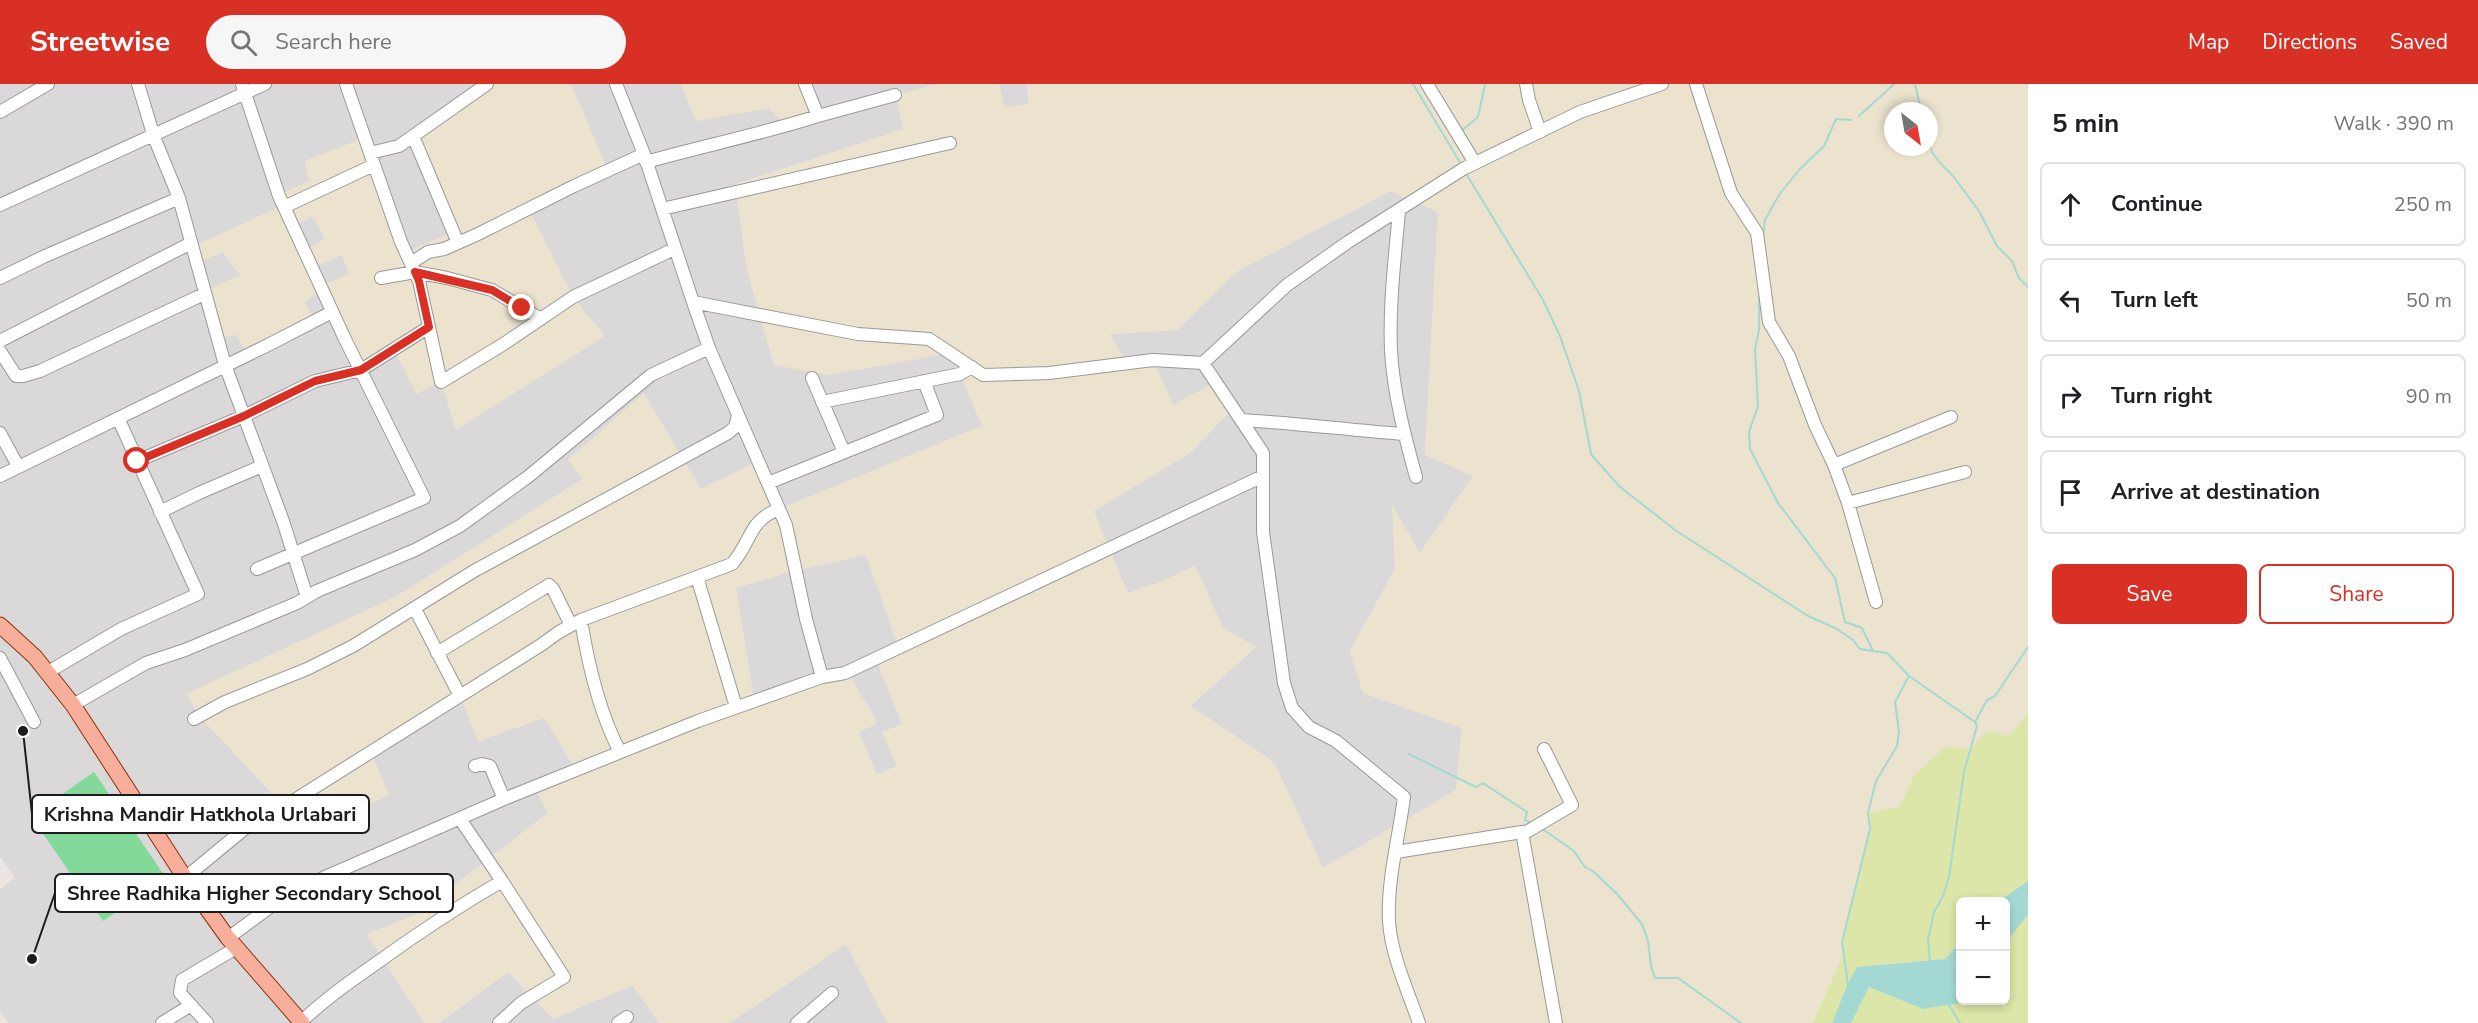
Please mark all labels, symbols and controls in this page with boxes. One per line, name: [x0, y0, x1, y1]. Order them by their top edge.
search box: [206, 15, 626, 69]
text: Streetwise: [30, 23, 170, 61]
icon: search: [227, 26, 260, 59]
text: Search here: [275, 27, 392, 57]
text: Map: [2188, 28, 2229, 56]
text: Directions: [2262, 28, 2357, 56]
text: Saved: [2390, 28, 2448, 56]
north arrow: [1884, 102, 1938, 156]
text: 5 min: [2052, 106, 2119, 141]
text: Walk · 390 m: [2334, 110, 2454, 137]
icon: ahead: [2054, 188, 2087, 221]
text: Continue: [2111, 189, 2202, 219]
text: 250 m: [2394, 191, 2452, 218]
icon: left: [2054, 284, 2087, 317]
text: Turn left: [2111, 285, 2198, 315]
text: 50 m: [2406, 287, 2452, 314]
route end: [508, 294, 534, 320]
icon: right: [2054, 380, 2087, 413]
text: Turn right: [2111, 381, 2212, 411]
text: 90 m: [2406, 383, 2452, 410]
route start: [123, 447, 149, 473]
icon: arrive: [2054, 476, 2087, 509]
text: Arrive at destination: [2111, 477, 2320, 507]
button: Save: [2052, 564, 2247, 624]
button: Share: [2259, 564, 2454, 624]
callout: Krishna Mandir Hatkhola Urlabari: [32, 795, 369, 833]
text: Krishna Mandir Hatkhola Urlabari: [44, 801, 356, 828]
callout: Shree Radhika Higher Secondary School: [55, 874, 453, 912]
text: Shree Radhika Higher Secondary School: [67, 880, 442, 907]
map controls: [1956, 897, 2010, 1005]
button: +: [1956, 897, 2010, 951]
button: −: [1956, 951, 2010, 1005]

